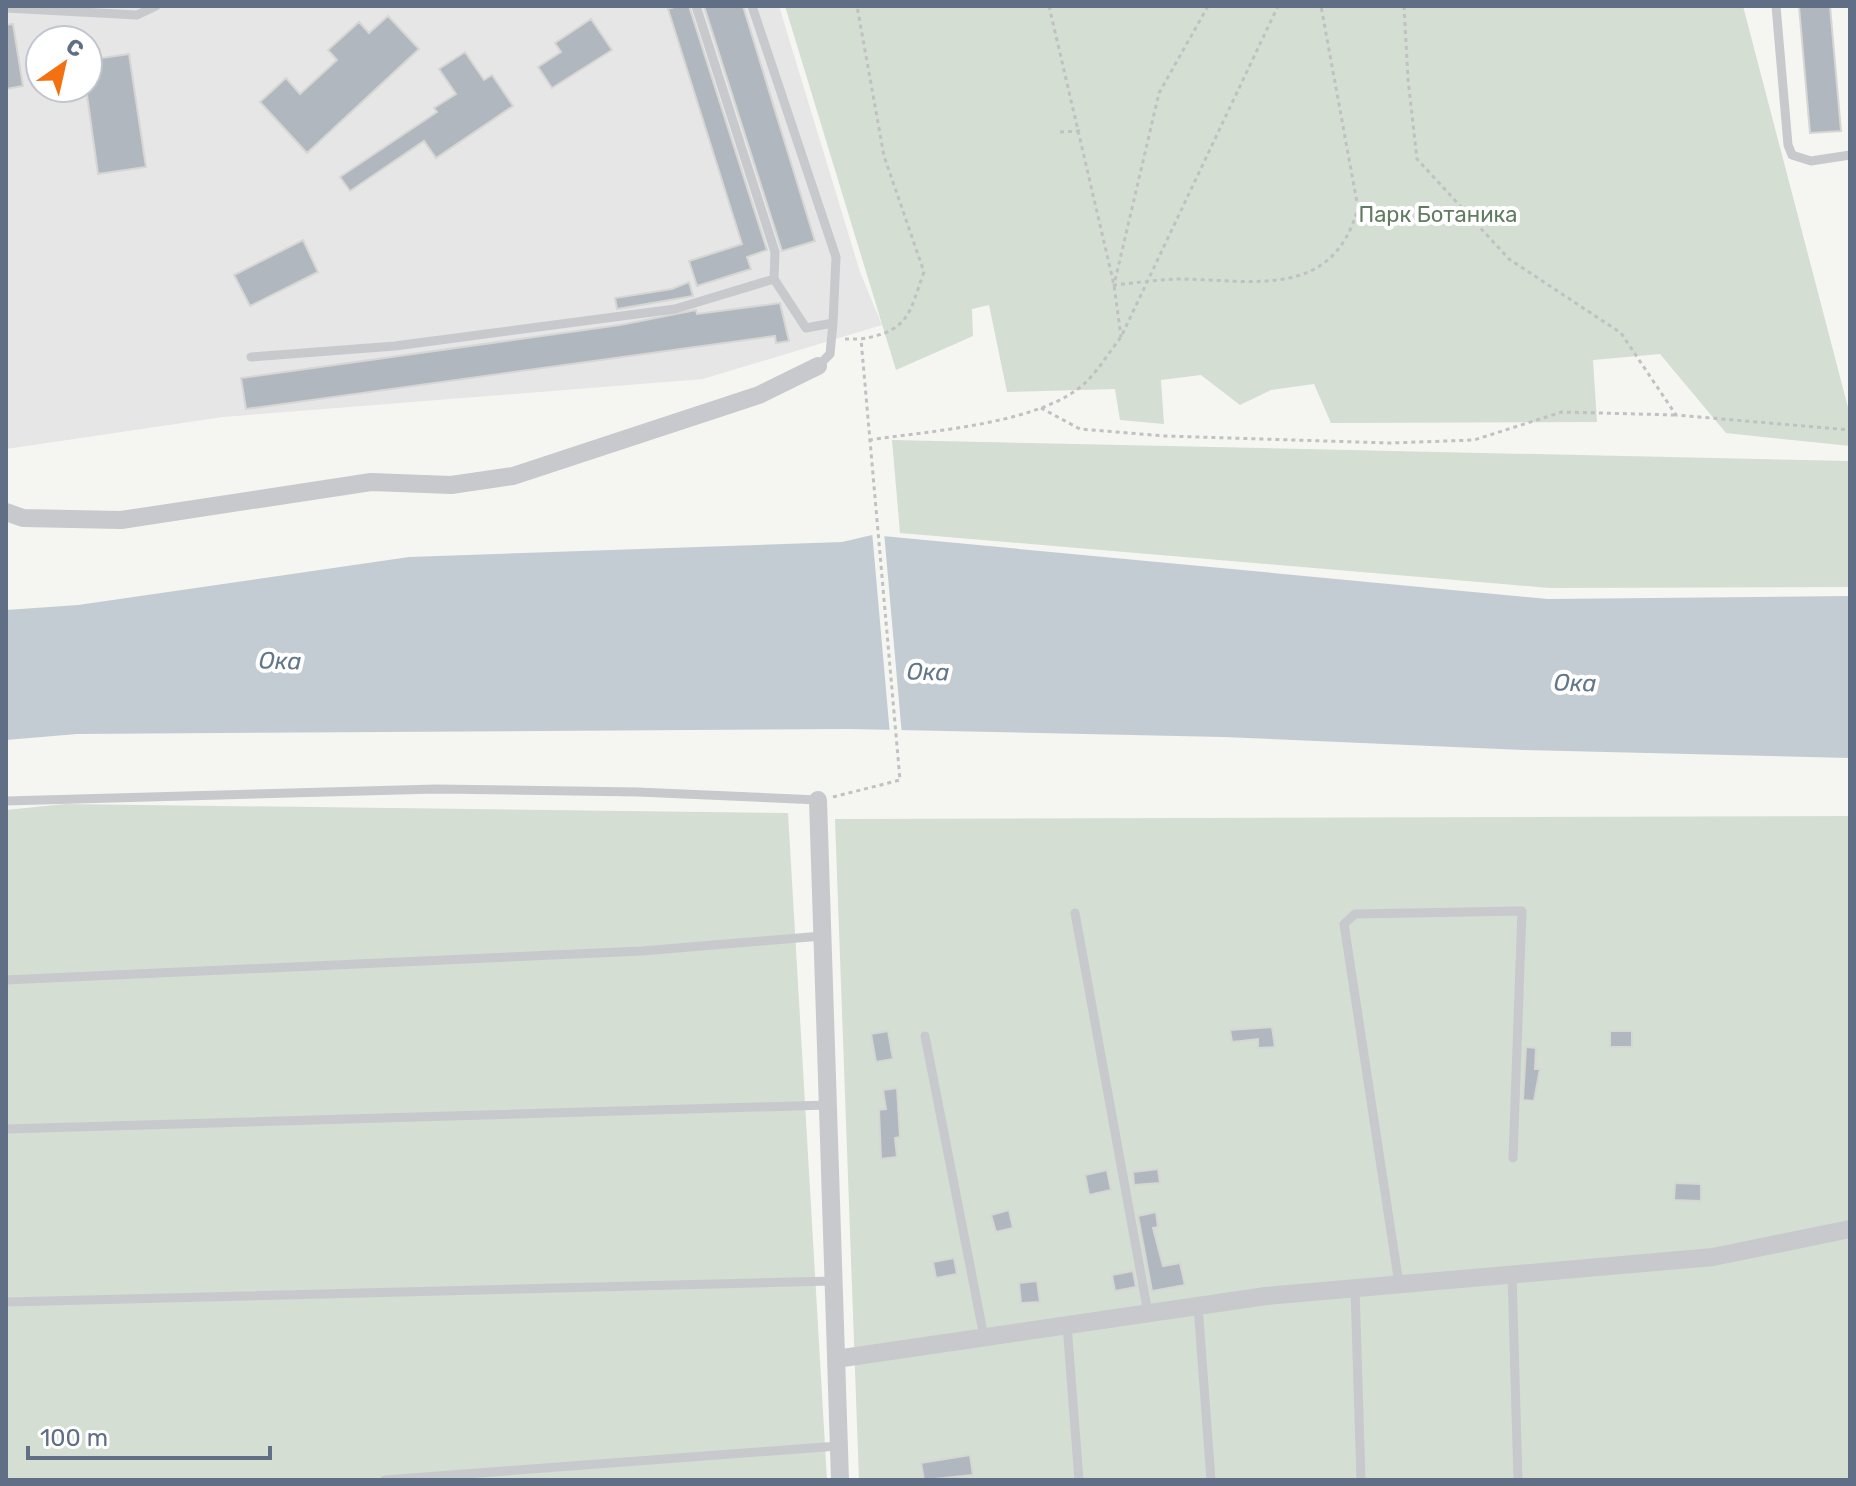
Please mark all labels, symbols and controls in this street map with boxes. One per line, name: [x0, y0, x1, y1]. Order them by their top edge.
north arrow: [24, 24, 104, 104]
text: С: [61, 32, 89, 63]
park label: Парк Ботаника: [1359, 201, 1518, 228]
water label: Ока: [258, 647, 302, 675]
water label: Ока: [906, 658, 950, 686]
water label: Ока: [1553, 669, 1597, 697]
scale bar: [28, 1410, 270, 1460]
text: 100 m: [40, 1424, 108, 1452]

